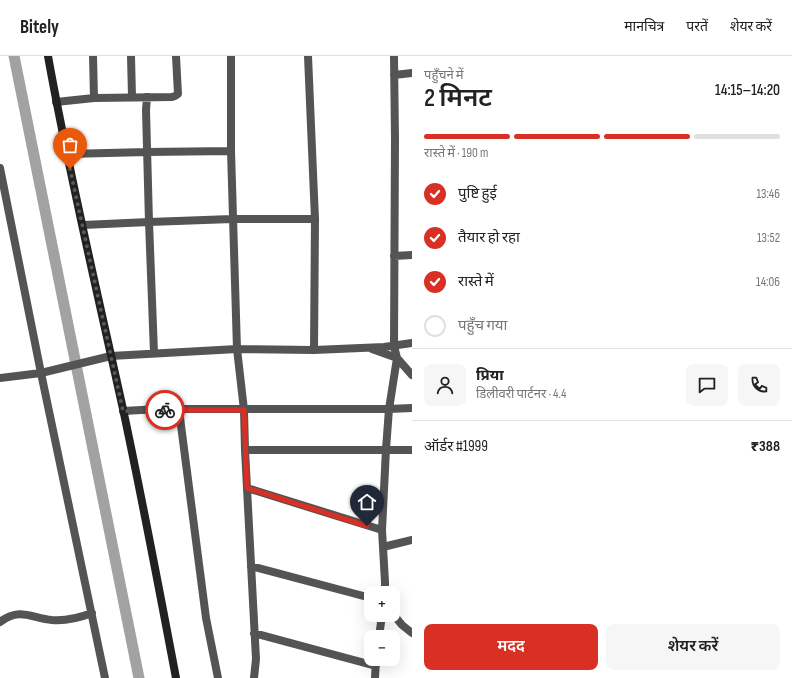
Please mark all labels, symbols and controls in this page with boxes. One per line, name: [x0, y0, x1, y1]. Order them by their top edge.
text: Bitely: [20, 16, 59, 39]
text: मानचित्र: [624, 18, 664, 35]
text: परतें: [686, 18, 708, 35]
text: शेयर करें: [730, 18, 772, 35]
text: पहुँचने में: [424, 67, 464, 83]
text: 14:15–14:20: [715, 81, 780, 100]
text: 2 मिनट: [424, 83, 492, 114]
pin: [53, 128, 87, 169]
icon: bag: [59, 134, 81, 156]
text: रास्ते में · 190 m: [424, 145, 488, 161]
icon: check: [424, 183, 446, 205]
text: पुष्टि हुई: [458, 184, 497, 203]
text: 13:46: [756, 186, 780, 202]
icon: check: [424, 227, 446, 249]
text: तैयार हो रहा: [458, 228, 520, 247]
text: 13:52: [757, 230, 780, 246]
icon: check: [424, 271, 446, 293]
text: रास्ते में: [458, 272, 494, 291]
text: 14:06: [756, 274, 780, 290]
text: पहुँच गया: [458, 316, 507, 335]
button: person: [424, 364, 466, 406]
button: chat: [686, 364, 728, 406]
button: phone: [738, 364, 780, 406]
text: प्रिया: [476, 366, 504, 385]
text: डिलीवरी पार्टनर · 4.4: [476, 386, 566, 402]
courier: [145, 390, 185, 430]
icon: bike: [154, 399, 176, 421]
text: ऑर्डर #1999: [424, 437, 488, 456]
text: ₹388: [751, 437, 780, 456]
pin: [350, 485, 384, 526]
icon: home: [356, 491, 378, 513]
map controls: [364, 586, 400, 666]
button: +: [364, 586, 400, 622]
button: मदद: [424, 624, 598, 670]
button: शेयर करें: [606, 624, 780, 670]
button: −: [364, 630, 400, 666]

